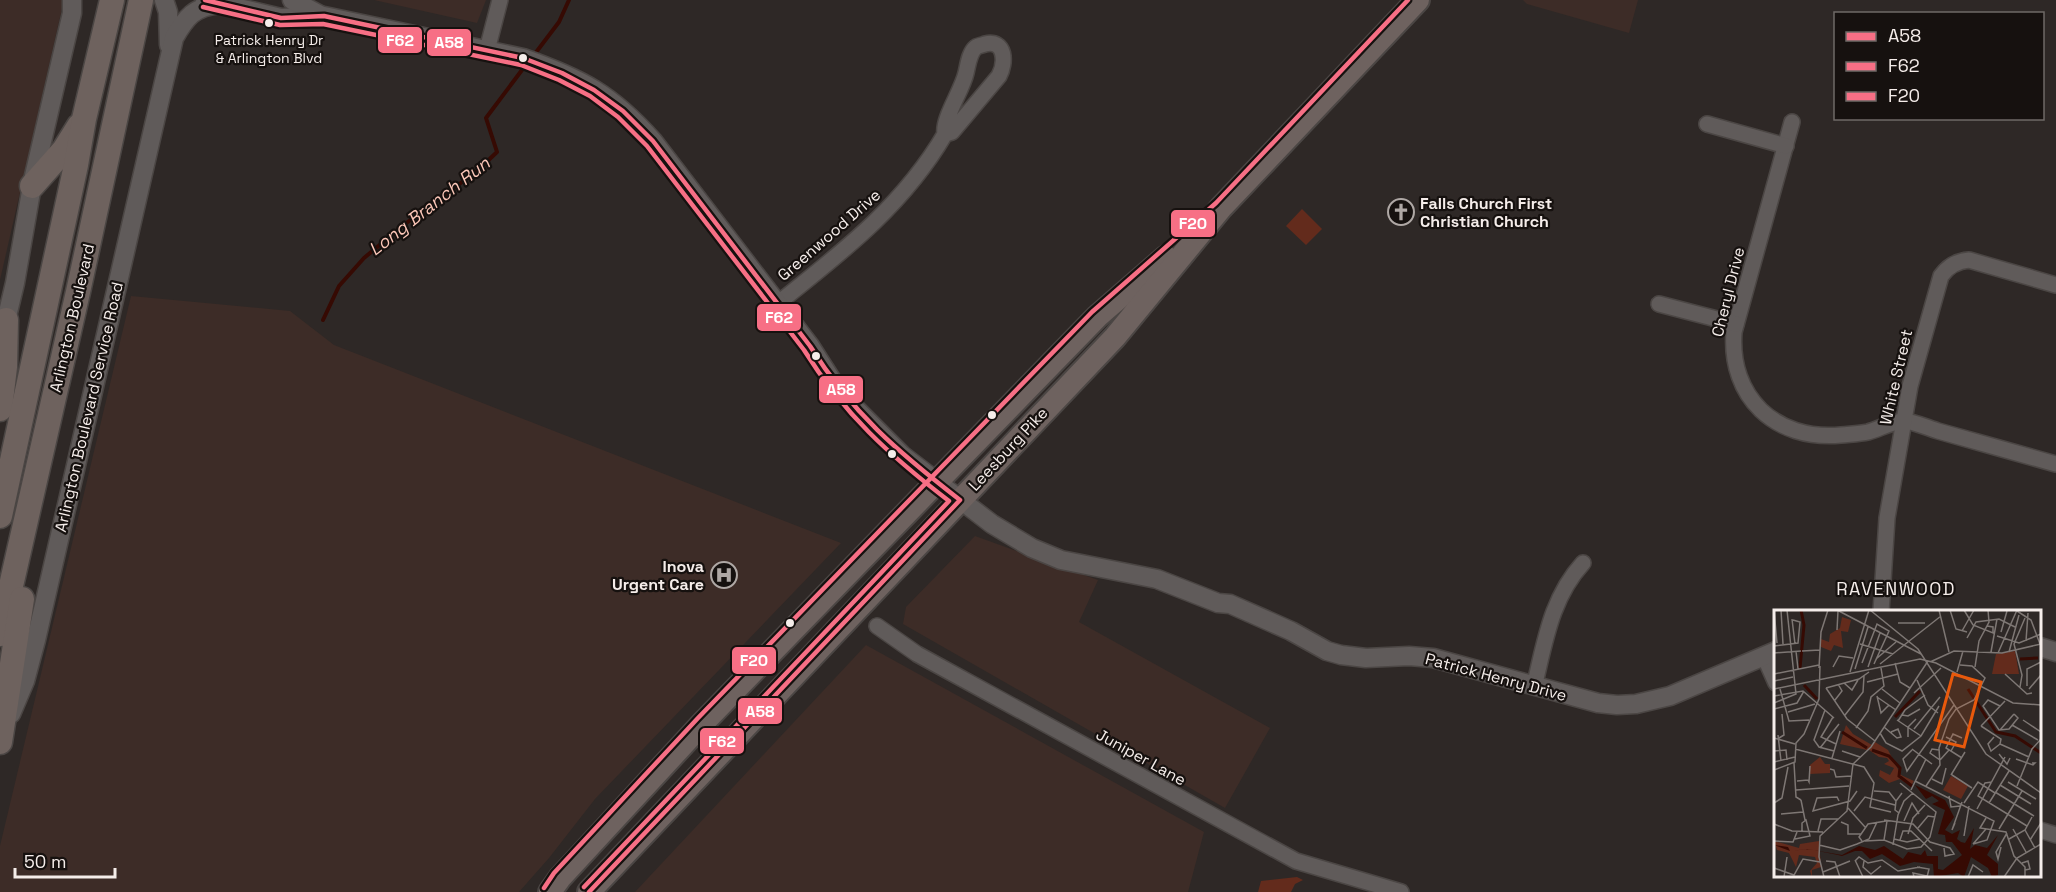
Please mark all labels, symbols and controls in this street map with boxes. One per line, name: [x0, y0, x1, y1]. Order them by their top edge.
legend: [1834, 12, 2044, 120]
marker: Patrick Henry Dr & Arlington Blvd: [263, 17, 275, 29]
text: A58: [1888, 24, 1921, 47]
line badge: F62: [377, 26, 423, 54]
line badge: A58: [426, 28, 472, 57]
text: F62: [386, 30, 414, 51]
place label: Patrick Henry Dr & Arlington Blvd: [215, 31, 323, 67]
text: A58: [434, 32, 464, 53]
unlabelled marker: [517, 52, 529, 64]
text: F62: [1888, 54, 1920, 77]
text: F20: [1888, 84, 1920, 107]
water label: Long Branch Run: [364, 151, 495, 261]
street label: Greenwood Drive: [773, 184, 885, 286]
place label: Falls Church First Christian Church: [1420, 193, 1552, 232]
church icon: Falls Church First Christian Church: [1386, 197, 1416, 227]
line badge: F20: [1170, 209, 1216, 238]
text: F20: [1179, 213, 1207, 234]
street label: Arlington Boulevard: [45, 242, 99, 394]
street label: Cheryl Drive: [1707, 245, 1749, 339]
street label: Arlington Boulevard Service Road: [50, 280, 128, 534]
line badge: F62: [756, 303, 802, 332]
text: F62: [765, 307, 793, 328]
street label: White Street: [1875, 327, 1917, 427]
unlabelled marker: [810, 350, 822, 362]
line badge: A58: [818, 375, 864, 404]
text: A58: [826, 379, 856, 400]
street label: Leesburg Pike: [964, 403, 1052, 495]
unlabelled marker: [986, 409, 998, 421]
unlabelled marker: [886, 448, 898, 460]
place label: Inova Urgent Care: [612, 556, 704, 595]
hospital icon: Inova Urgent Care: [709, 560, 739, 590]
district label: RAVENWOOD: [1836, 577, 1956, 600]
inset map: [1774, 610, 2041, 877]
unlabelled marker: [784, 617, 796, 629]
line badge: F20: [731, 646, 777, 675]
street label: Patrick Henry Drive: [1423, 648, 1569, 706]
text: F20: [740, 650, 768, 671]
line badge: A58: [737, 697, 783, 725]
text: A58: [745, 701, 775, 722]
street label: Juniper Lane: [1092, 724, 1190, 790]
line badge: F62: [699, 727, 745, 755]
text: F62: [708, 731, 736, 752]
scale bar: [15, 841, 116, 879]
text: 50 m: [24, 850, 66, 873]

